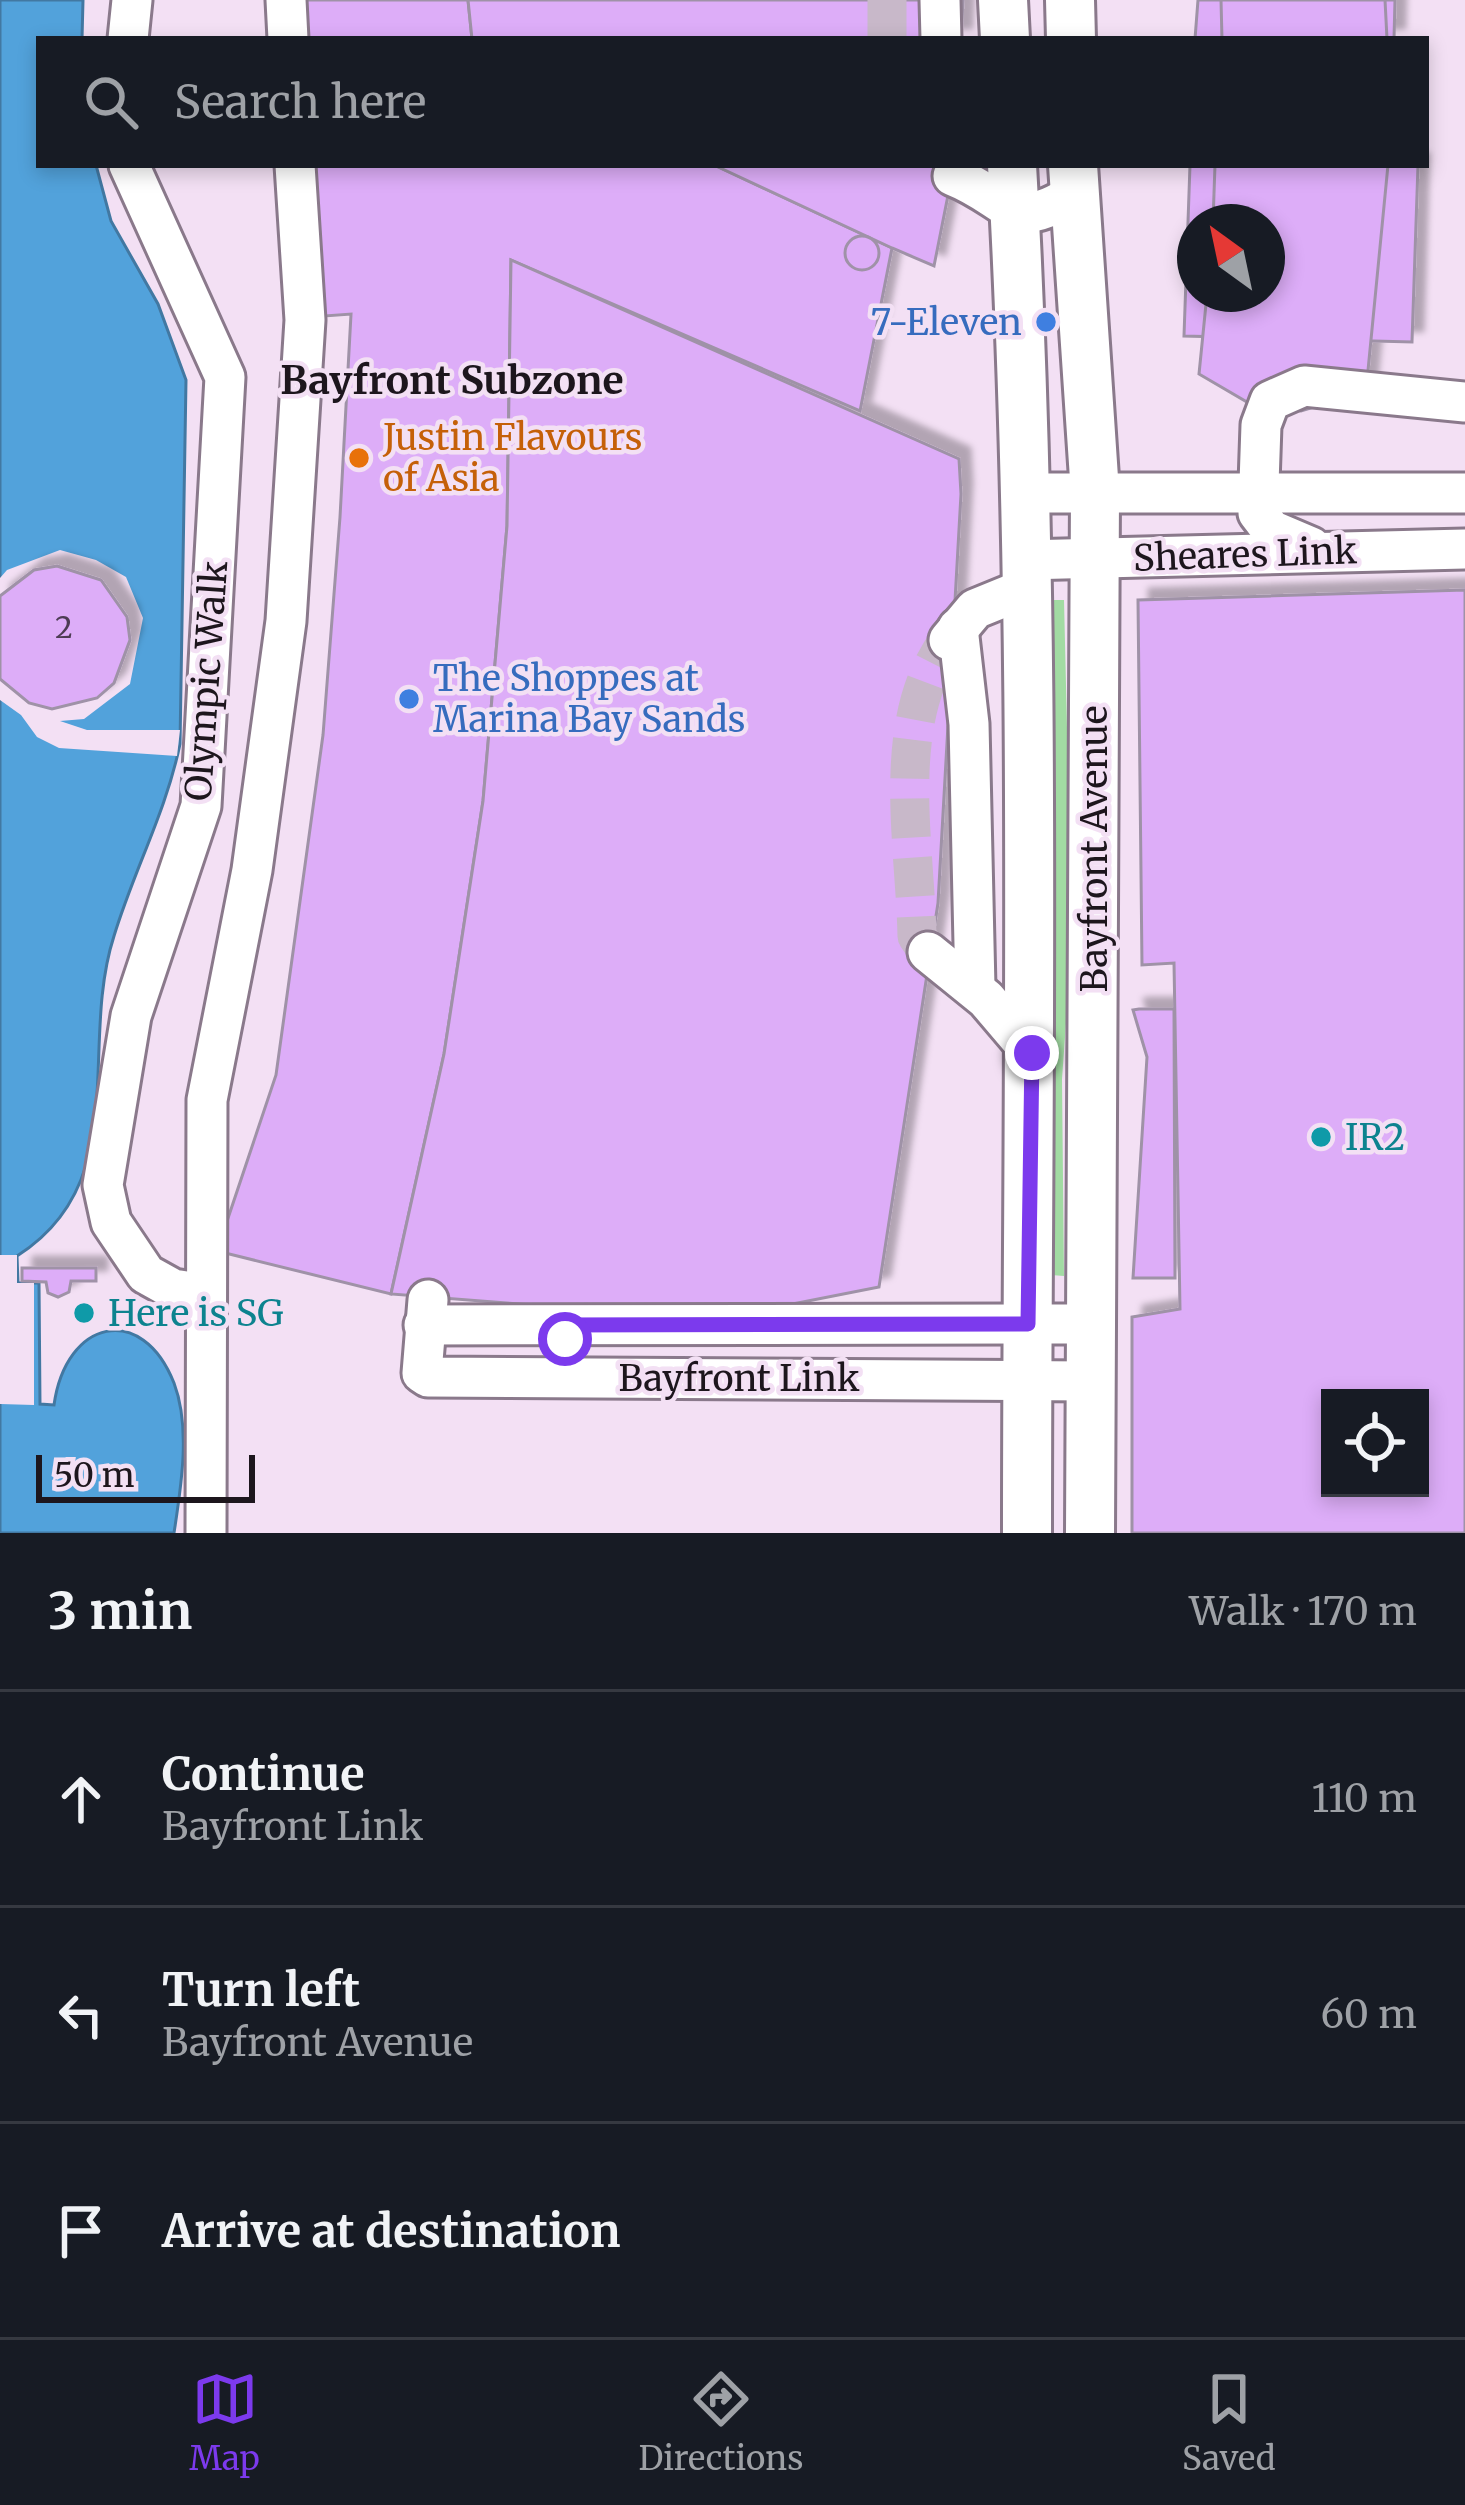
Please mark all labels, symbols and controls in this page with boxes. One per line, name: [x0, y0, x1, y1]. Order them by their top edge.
search box: [36, 36, 1429, 168]
icon: search: [78, 69, 144, 135]
text: Search here: [174, 74, 426, 130]
north arrow: [1177, 204, 1285, 312]
place label: 7-Eleven: [871, 300, 1022, 345]
marker: 7-Eleven: [1033, 309, 1059, 335]
district label: Bayfront Subzone: [280, 356, 624, 405]
place label: Justin Flavours of Asia: [382, 415, 642, 501]
marker: Justin Flavours of Asia: [346, 445, 372, 471]
street label: Sheares Link: [1132, 528, 1358, 581]
street label: Olympic Walk: [176, 559, 237, 802]
house number: 2: [55, 608, 73, 646]
place label: The Shoppes at Marina Bay Sands: [433, 656, 746, 742]
marker: The Shoppes at Marina Bay Sands: [396, 686, 422, 712]
street label: Bayfront Avenue: [1072, 705, 1117, 993]
route end: [1005, 1026, 1059, 1080]
place label: IR2: [1345, 1115, 1405, 1160]
marker: IR2: [1308, 1124, 1334, 1150]
place label: Here is SG: [108, 1291, 283, 1336]
marker: Here is SG: [71, 1300, 97, 1326]
route start: [538, 1312, 592, 1366]
street label: Bayfront Link: [618, 1356, 860, 1401]
map controls: [1321, 1389, 1429, 1497]
button: locate: [1321, 1389, 1429, 1497]
scale bar: [36, 1449, 255, 1502]
text: 50 m: [54, 1455, 135, 1496]
text: 3 min: [48, 1579, 192, 1643]
text: Walk · 170 m: [1189, 1587, 1417, 1636]
text: Continue: [162, 1746, 364, 1802]
icon: ahead: [48, 1766, 114, 1832]
text: 110 m: [1312, 1774, 1417, 1823]
text: Bayfront Link: [162, 1802, 423, 1851]
text: Turn left: [162, 1962, 360, 2018]
icon: left: [48, 1982, 114, 2048]
text: 60 m: [1320, 1990, 1417, 2039]
text: Bayfront Avenue: [162, 2018, 473, 2067]
icon: arrive: [48, 2198, 114, 2264]
text: Arrive at destination: [162, 2203, 620, 2259]
tab: Map: [189, 2366, 260, 2479]
tab: Directions: [638, 2366, 803, 2479]
tab: Saved: [1182, 2366, 1276, 2479]

